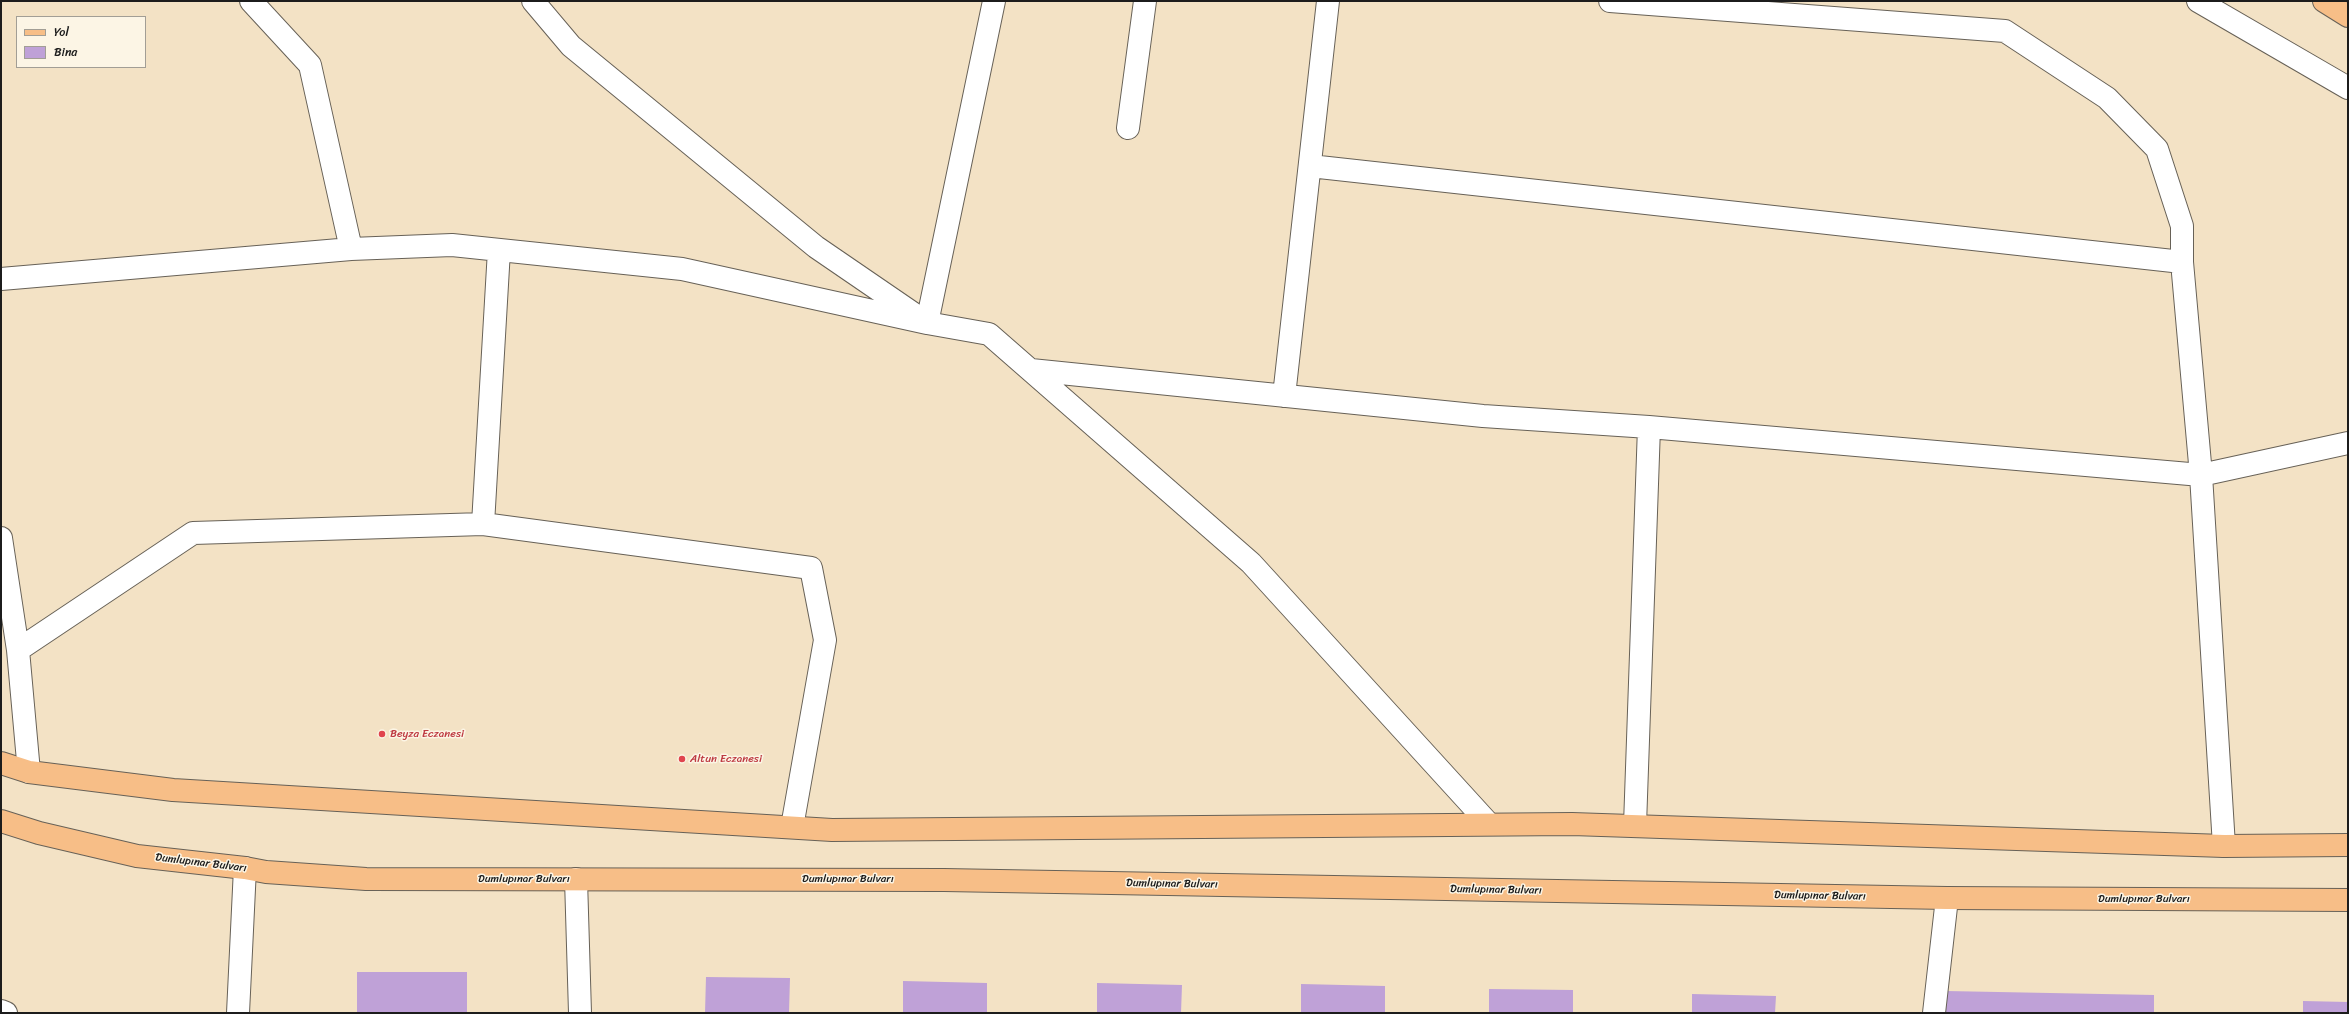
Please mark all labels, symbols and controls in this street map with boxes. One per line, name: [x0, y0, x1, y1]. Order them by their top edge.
legend: [16, 16, 146, 68]
text: Yol: [54, 21, 69, 43]
text: Bina: [54, 41, 77, 63]
place label: Beyza Eczanesi: [390, 727, 464, 741]
marker: Beyza Eczanesi: [377, 729, 387, 739]
place label: Altun Eczanesi: [690, 752, 762, 766]
marker: Altun Eczanesi: [677, 754, 687, 764]
street label: Dumlupınar Bulvarı: [155, 851, 247, 875]
street label: Dumlupınar Bulvarı: [478, 872, 570, 886]
street label: Dumlupınar Bulvarı: [802, 872, 894, 886]
street label: Dumlupınar Bulvarı: [1126, 877, 1218, 891]
street label: Dumlupınar Bulvarı: [1450, 883, 1542, 897]
street label: Dumlupınar Bulvarı: [1774, 889, 1866, 903]
street label: Dumlupınar Bulvarı: [2098, 892, 2190, 906]

